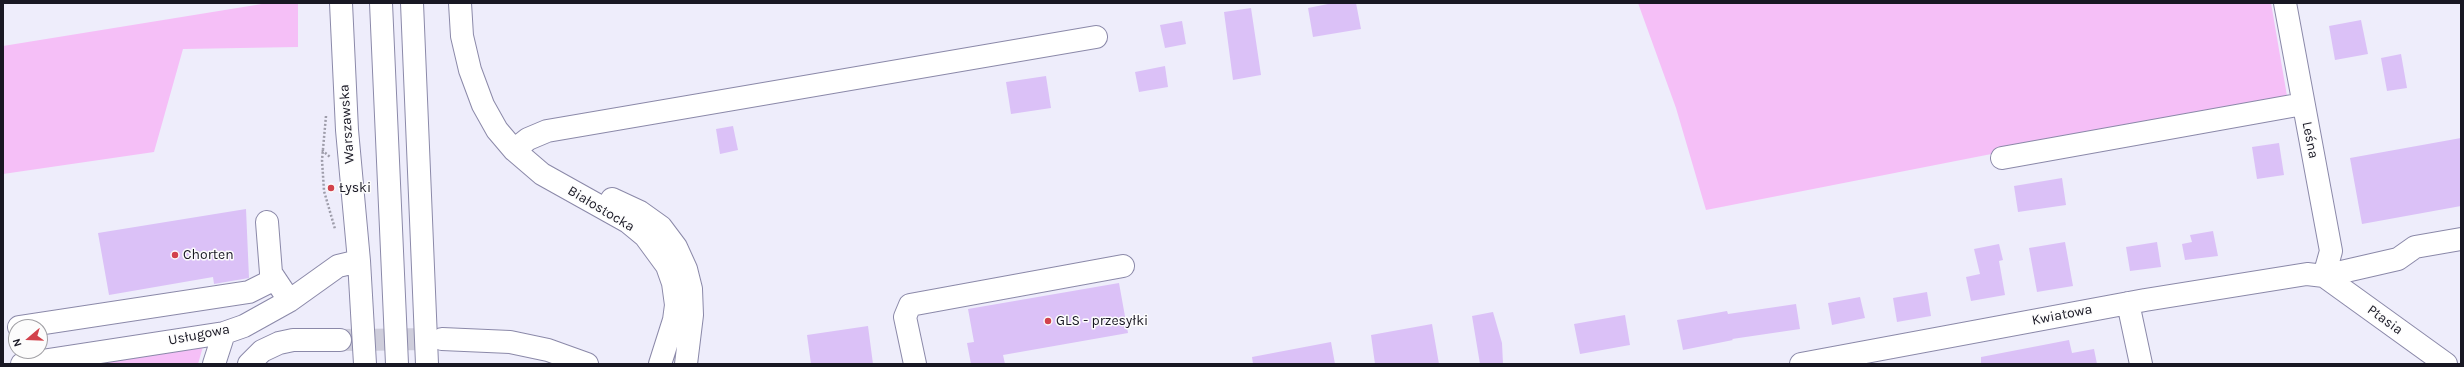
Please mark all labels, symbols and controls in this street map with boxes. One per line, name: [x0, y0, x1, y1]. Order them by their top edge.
street label: Warszawska: [336, 84, 358, 164]
street label: Leśna: [2298, 120, 2322, 160]
place label: Łyski: [339, 180, 371, 196]
street label: Białostocka: [564, 182, 638, 236]
marker: Łyski: [326, 183, 336, 193]
place label: Chorten: [183, 247, 234, 263]
marker: Chorten: [170, 250, 180, 260]
street label: Kwiatowa: [2030, 301, 2094, 329]
street label: Ptasia: [2364, 301, 2406, 339]
place label: GLS - przesyłki: [1056, 313, 1148, 329]
marker: GLS - przesyłki: [1043, 316, 1053, 326]
north arrow: [8, 319, 48, 359]
street label: Usługowa: [167, 321, 231, 349]
text: N: [10, 337, 25, 349]

